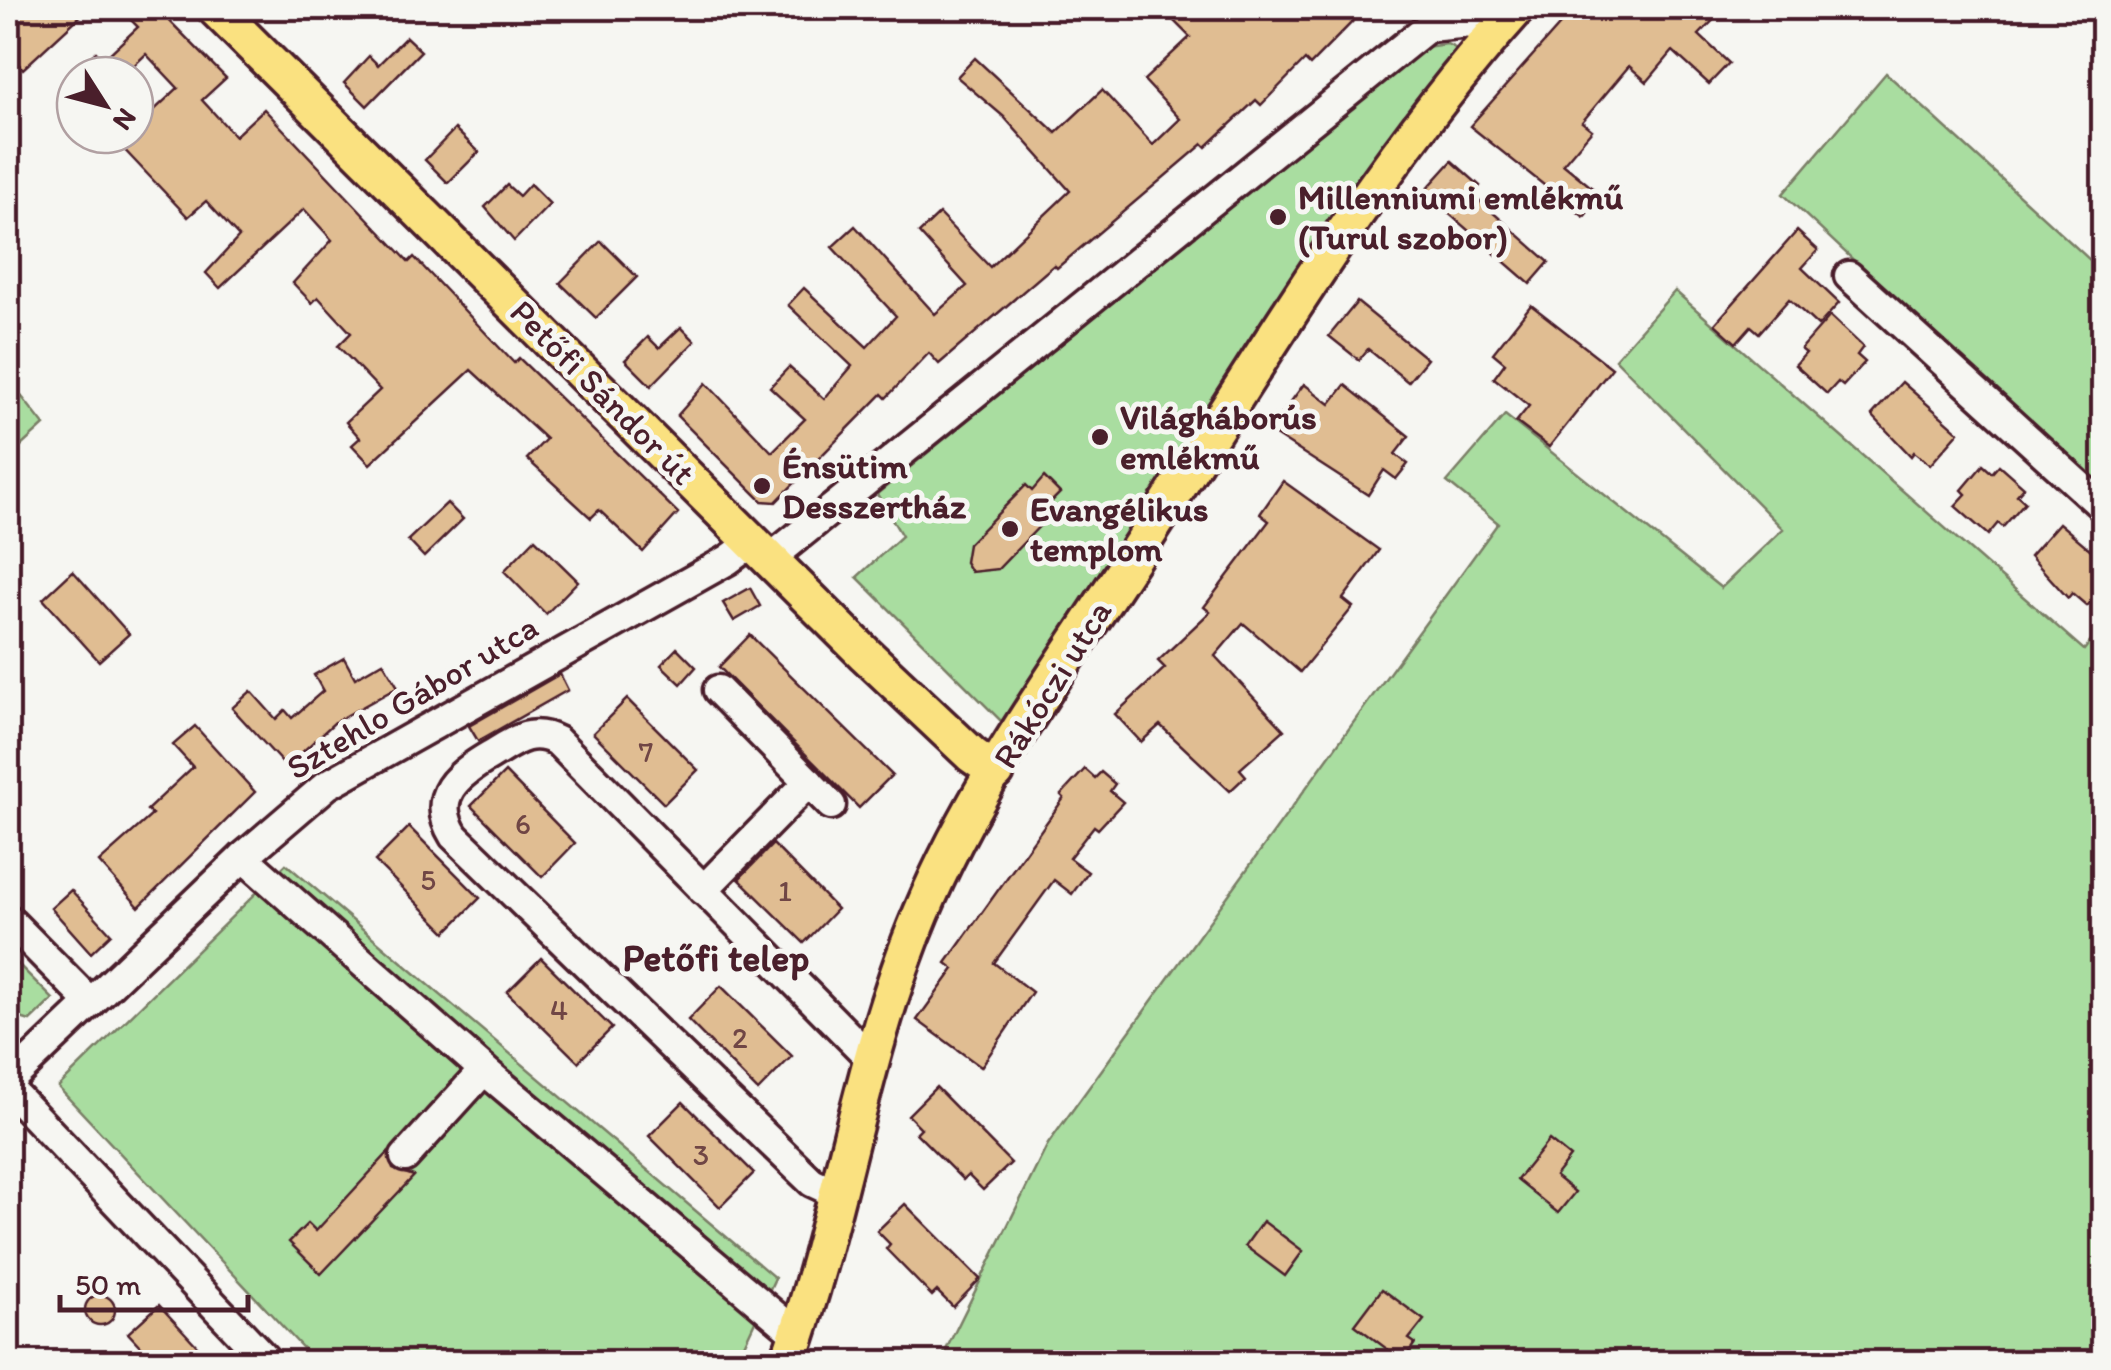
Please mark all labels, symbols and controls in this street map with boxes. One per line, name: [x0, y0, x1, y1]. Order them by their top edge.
north arrow: [55, 55, 155, 155]
text: N: [106, 102, 145, 137]
place label: Millenniumi emlékmű (Turul szobor): [1298, 176, 1624, 258]
marker: Millenniumi emlékmű (Turul szobor): [1267, 206, 1289, 228]
street label: Petőfi Sándor út: [502, 291, 704, 493]
place label: Világháborús emlékmű: [1120, 396, 1317, 478]
marker: Világháborús emlékmű: [1089, 426, 1111, 448]
place label: Énsütim Desszertház: [782, 445, 967, 527]
marker: Énsütim Desszertház: [751, 475, 773, 497]
place label: Evangélikus templom: [1030, 488, 1208, 570]
marker: Evangélikus templom: [999, 518, 1021, 540]
street label: Rákóczi utca: [984, 592, 1120, 776]
street label: Sztehlo Gábor utca: [279, 605, 545, 789]
house number: 7: [639, 733, 654, 770]
house number: 6: [515, 805, 531, 842]
house number: 5: [420, 861, 436, 898]
house number: 1: [778, 872, 792, 909]
district label: Petőfi telep: [623, 935, 809, 981]
house number: 4: [550, 991, 568, 1028]
house number: 2: [732, 1019, 748, 1056]
house number: 3: [693, 1136, 709, 1173]
scale bar: [60, 1250, 248, 1312]
text: 50 m: [75, 1266, 141, 1303]

